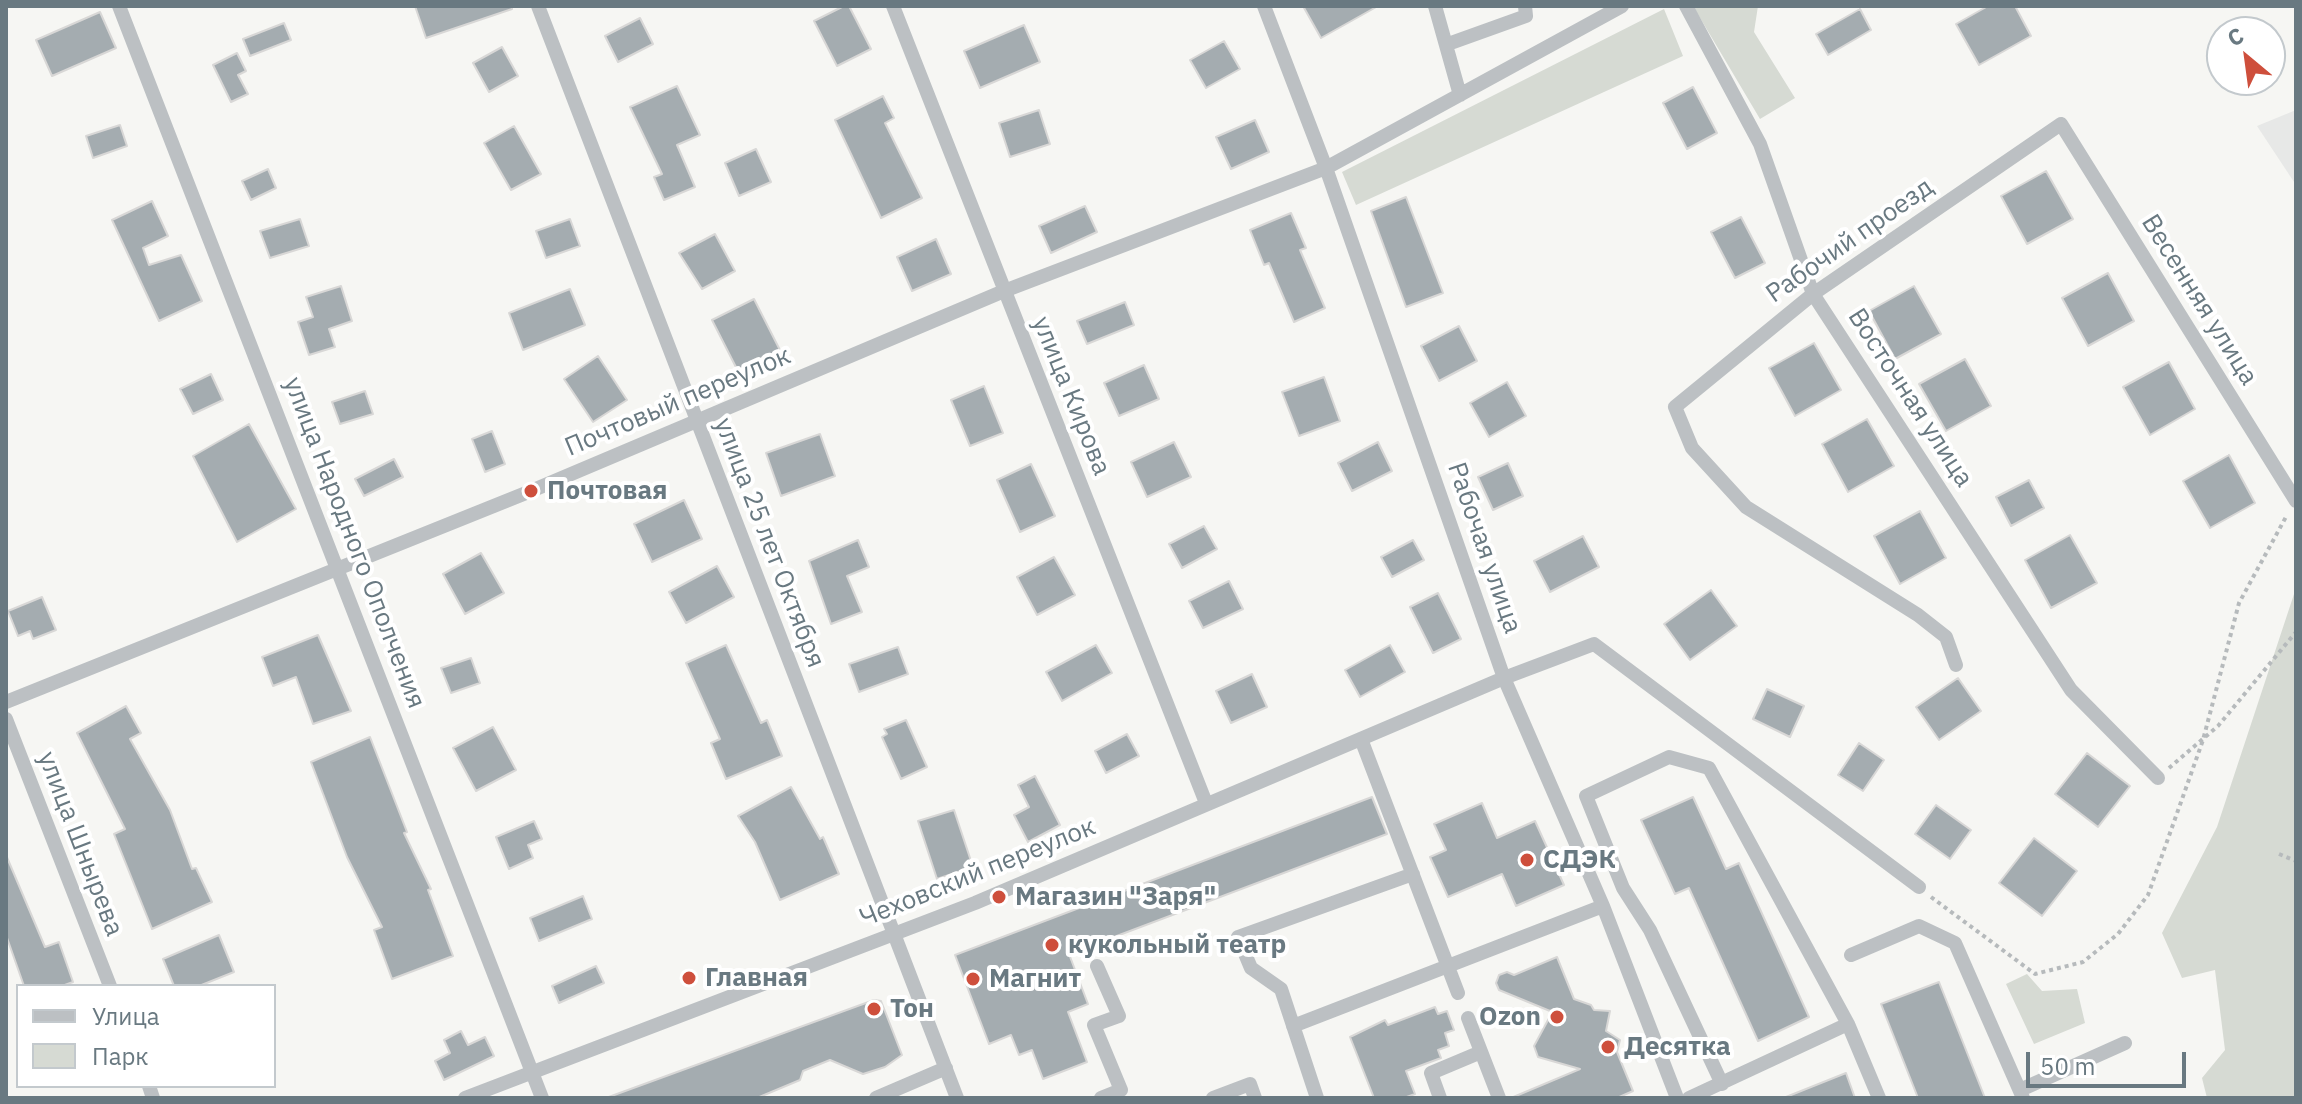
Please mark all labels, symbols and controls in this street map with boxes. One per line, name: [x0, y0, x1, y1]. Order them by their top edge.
north arrow: [2206, 16, 2286, 96]
text: С: [2222, 20, 2248, 52]
street label: Рабочий проезд: [1760, 172, 1940, 310]
street label: Весенняя улица: [2134, 209, 2264, 391]
street label: Восточная улица: [1841, 303, 1979, 493]
street label: улица Кирова: [1025, 312, 1117, 480]
street label: Почтовый переулок: [560, 340, 796, 464]
street label: улица Народного Ополчения: [276, 373, 432, 713]
street label: улица 25 лет Октября: [707, 414, 831, 672]
street label: Рабочая улица: [1440, 458, 1528, 638]
place label: Почтовая: [547, 475, 667, 507]
marker: Почтовая: [522, 482, 540, 500]
street label: улица Шнырева: [31, 748, 129, 940]
street label: Чеховский переулок: [856, 811, 1100, 935]
place label: СДЭК: [1543, 844, 1616, 876]
marker: СДЭК: [1518, 851, 1536, 869]
place label: Магазин "Заря": [1015, 881, 1216, 913]
marker: Магазин "Заря": [990, 888, 1008, 906]
place label: кукольный театр: [1068, 929, 1286, 961]
marker: кукольный театр: [1043, 936, 1061, 954]
place label: Главная: [705, 962, 808, 994]
place label: Магнит: [989, 963, 1081, 995]
marker: Главная: [680, 969, 698, 987]
marker: Магнит: [964, 970, 982, 988]
legend: [16, 984, 276, 1088]
place label: Тон: [890, 993, 934, 1025]
text: Улица: [92, 1000, 160, 1032]
marker: Тон: [865, 1000, 883, 1018]
place label: Ozon: [1479, 1001, 1541, 1033]
marker: Ozon: [1548, 1008, 1566, 1026]
place label: Десятка: [1624, 1031, 1731, 1063]
scale bar: [2030, 1036, 2190, 1086]
marker: Десятка: [1599, 1038, 1617, 1056]
text: Парк: [92, 1040, 149, 1072]
text: 50 m: [2040, 1050, 2095, 1082]

